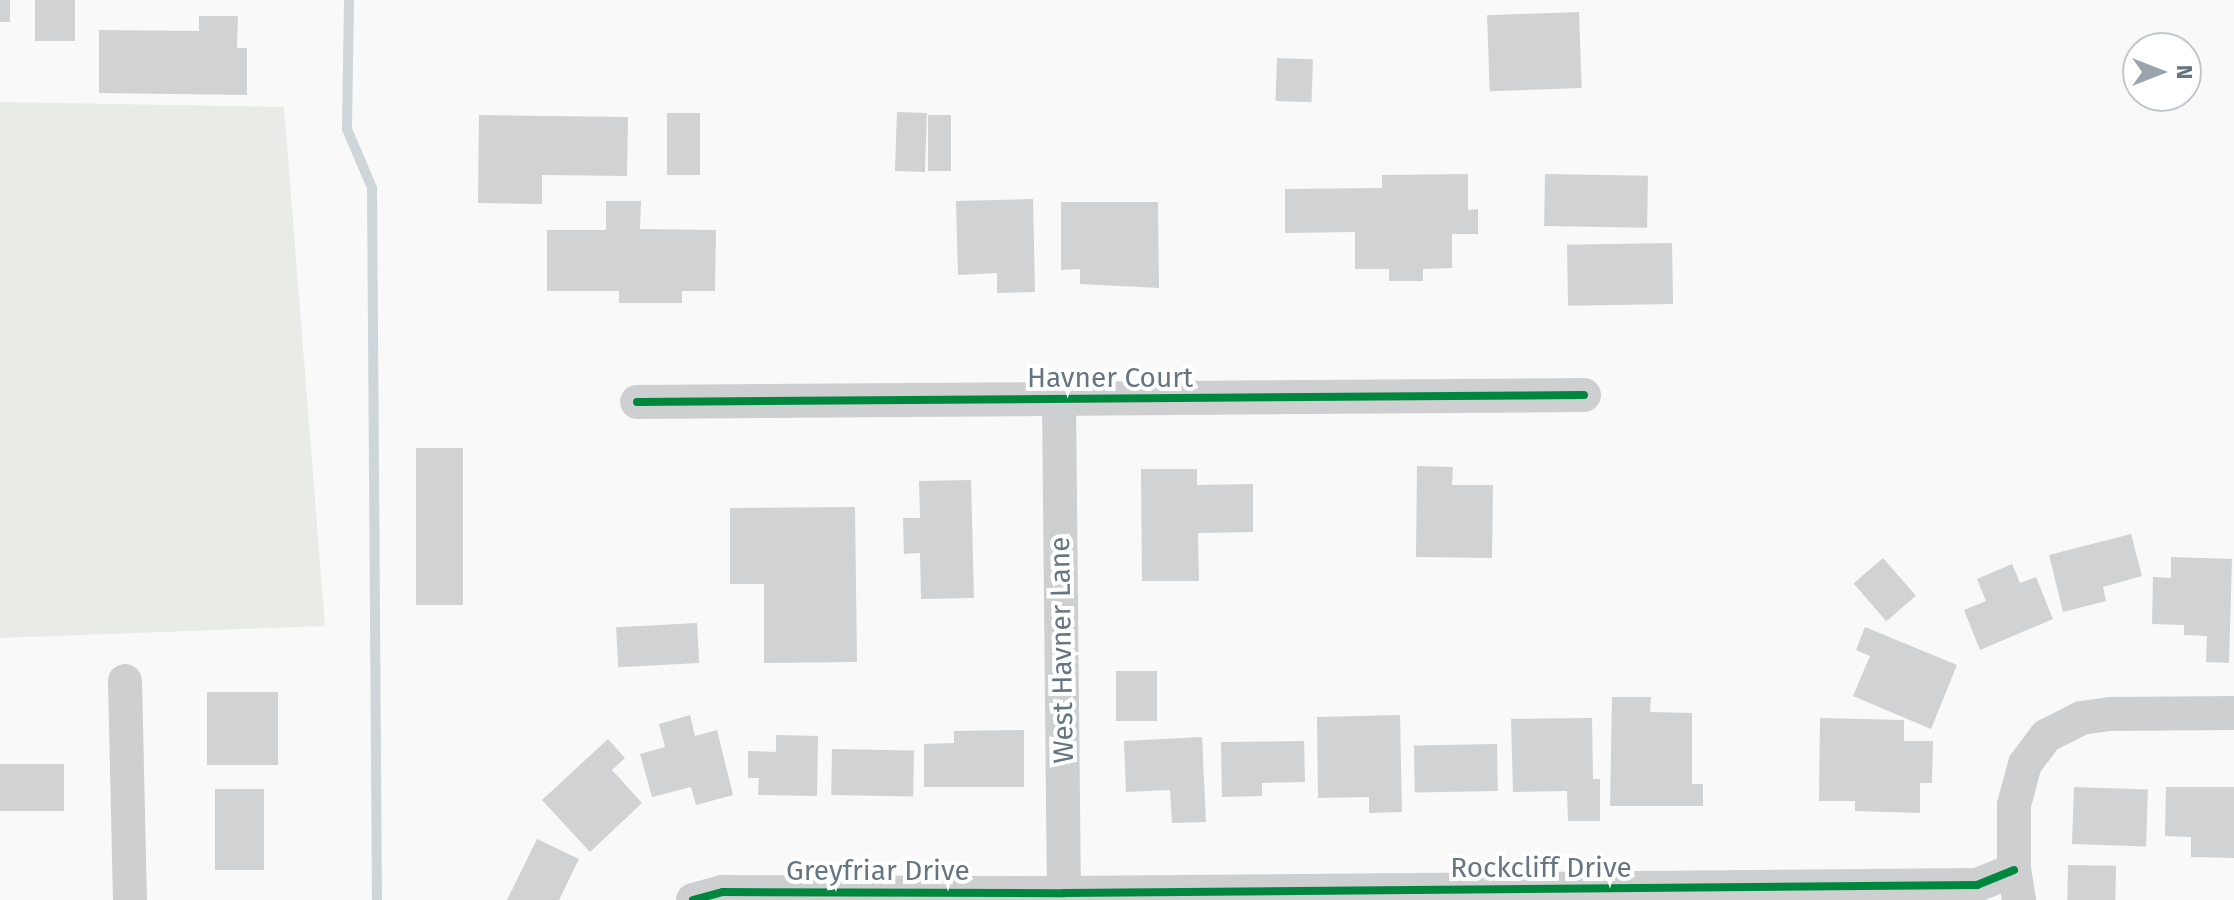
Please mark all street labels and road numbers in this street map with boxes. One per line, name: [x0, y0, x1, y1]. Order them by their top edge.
street label: Havner Court: [1027, 361, 1193, 395]
street label: West Havner Lane: [1043, 536, 1081, 764]
street label: Rockcliff Drive: [1450, 851, 1632, 885]
street label: Greyfriar Drive: [786, 854, 970, 888]

